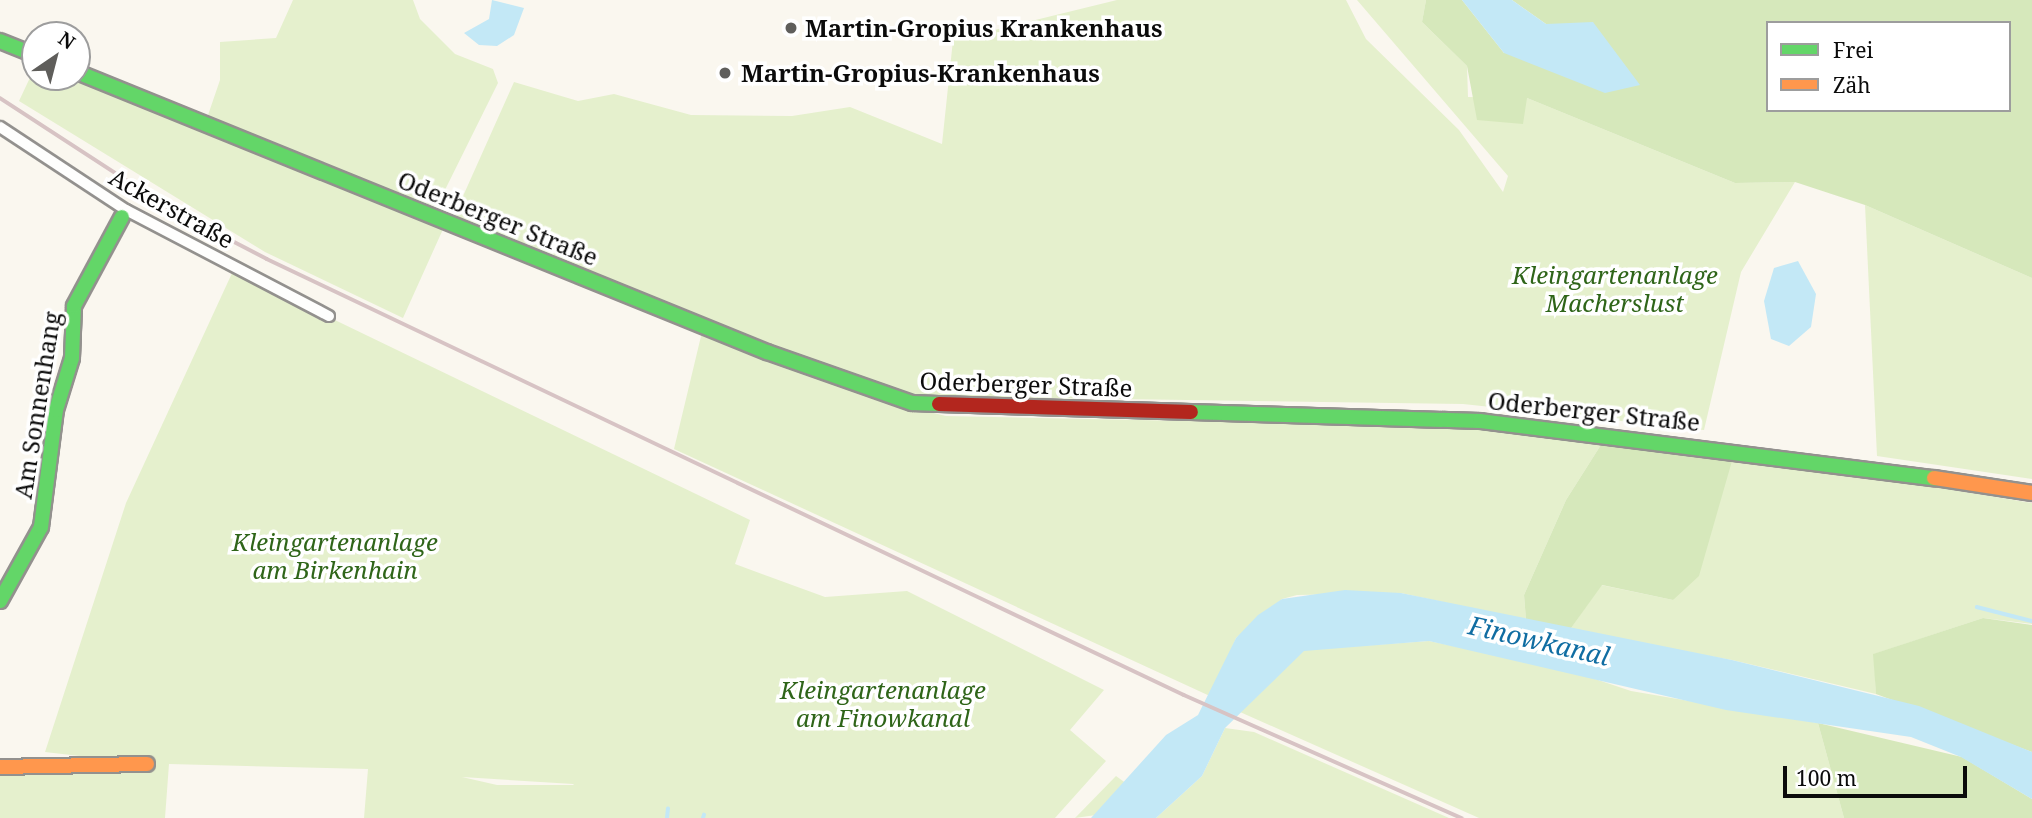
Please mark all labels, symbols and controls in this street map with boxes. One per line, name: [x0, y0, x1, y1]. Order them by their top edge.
place label: Martin-Gropius Krankenhaus: [805, 14, 1163, 42]
marker: Martin-Gropius Krankenhaus: [783, 20, 799, 36]
north arrow: [21, 21, 91, 91]
legend: [1766, 21, 2011, 112]
text: N: [53, 25, 80, 55]
text: Frei: [1833, 36, 1873, 64]
place label: Martin-Gropius-Krankenhaus: [741, 59, 1100, 87]
marker: Martin-Gropius-Krankenhaus: [715, 63, 735, 83]
text: Zäh: [1833, 71, 1871, 99]
street label: Ackerstraße: [105, 162, 239, 254]
street label: Oderberger Straße: [394, 165, 602, 271]
park label: Kleingartenanlage Macherslust: [1512, 261, 1718, 317]
street label: Am Sonnenhang: [8, 309, 66, 501]
street label: Oderberger Straße: [919, 366, 1133, 402]
street label: Oderberger Straße: [1487, 386, 1701, 436]
park label: Kleingartenanlage am Birkenhain: [232, 528, 438, 584]
water label: Finowkanal: [1466, 610, 1612, 672]
park label: Kleingartenanlage am Finowkanal: [780, 676, 986, 732]
scale bar: [1787, 752, 1971, 796]
text: 100 m: [1796, 764, 1857, 792]

